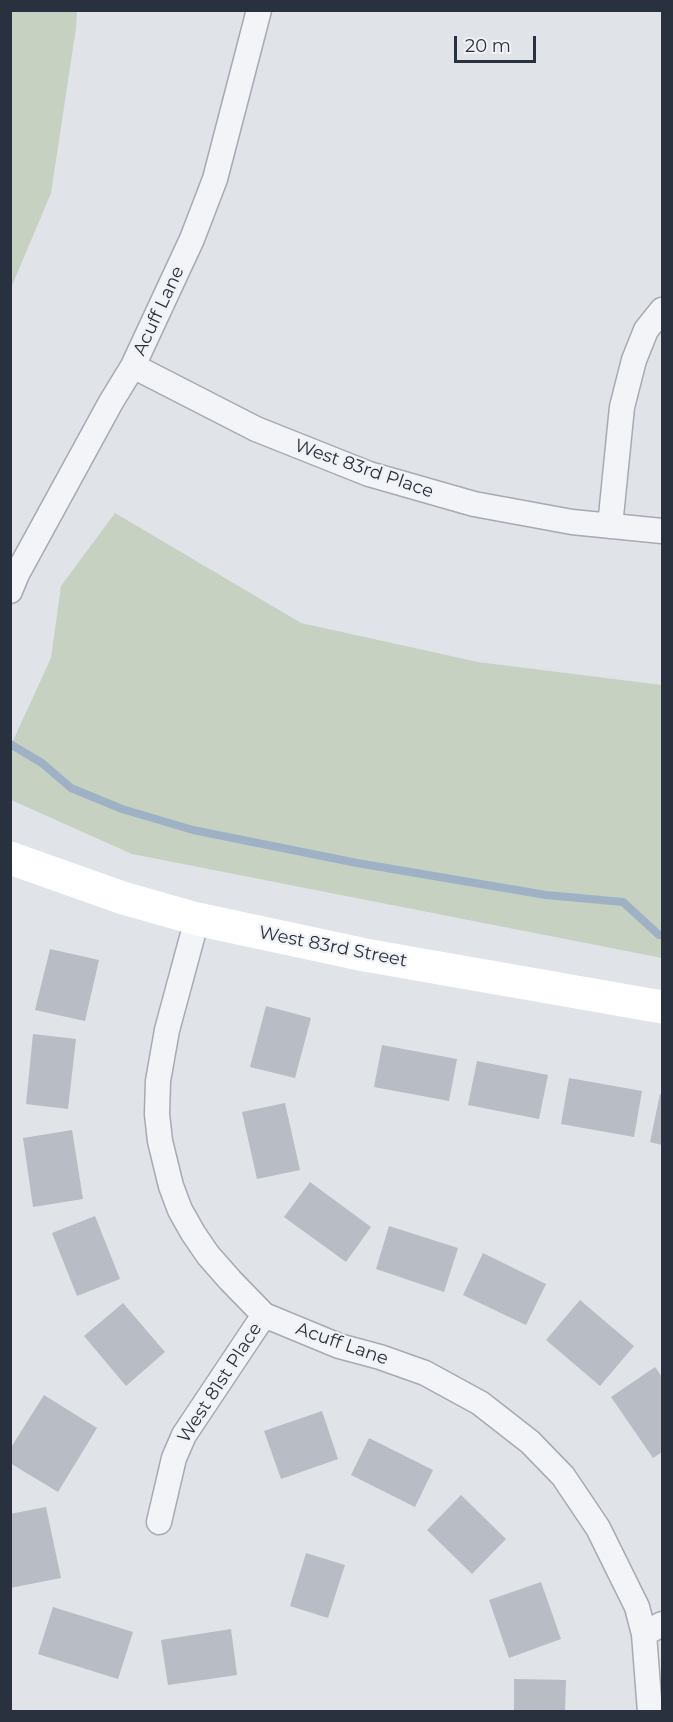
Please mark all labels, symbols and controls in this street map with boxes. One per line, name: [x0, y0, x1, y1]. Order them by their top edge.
scale bar: [457, 24, 540, 62]
text: 20 m: [465, 35, 511, 57]
street label: Acuff Lane: [129, 263, 189, 359]
street label: West 83rd Place: [292, 435, 436, 503]
street label: West 83rd Street: [257, 922, 409, 972]
street label: Acuff Lane: [293, 1318, 391, 1370]
street label: West 81st Place: [173, 1319, 267, 1447]

